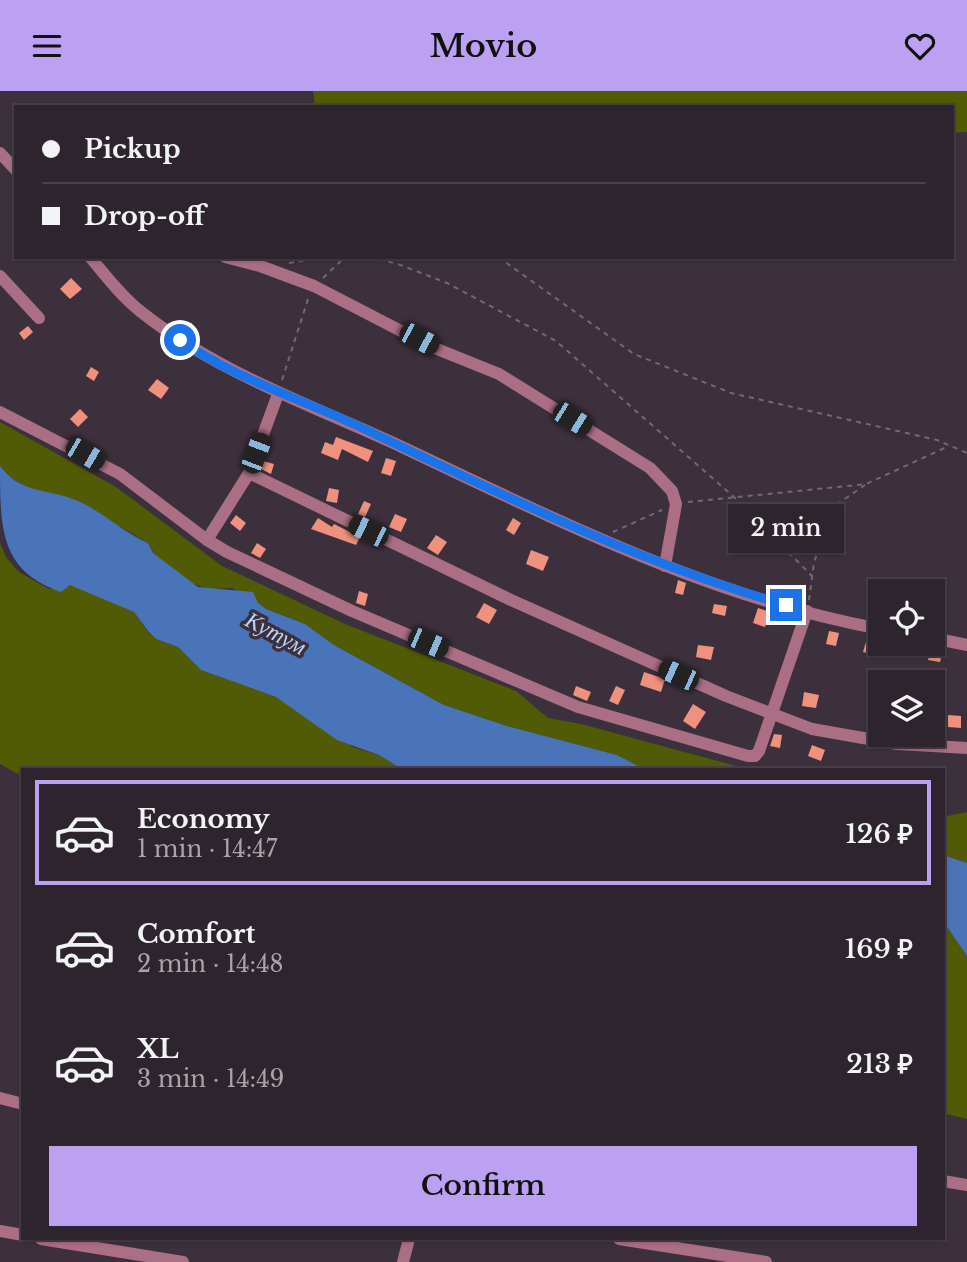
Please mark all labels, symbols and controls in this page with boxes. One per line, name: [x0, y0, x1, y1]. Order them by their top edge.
text: Movio: [430, 26, 537, 66]
icon: menu: [28, 27, 66, 65]
icon: heart: [901, 27, 939, 65]
text: Pickup: [84, 133, 181, 165]
text: Drop-off: [84, 200, 205, 232]
car: [396, 320, 443, 358]
route start: [164, 324, 196, 356]
car: [549, 399, 596, 439]
car: [239, 430, 274, 476]
car: [62, 434, 109, 474]
callout: 2 min: [728, 503, 844, 553]
car: [345, 512, 392, 550]
text: 2 min: [751, 514, 821, 542]
map controls: [868, 579, 945, 747]
button: locate: [868, 579, 945, 656]
route end: [770, 589, 802, 621]
water label: Кутум: [240, 605, 311, 661]
car: [405, 625, 452, 661]
car: [655, 657, 702, 693]
button: layers: [868, 670, 945, 747]
icon: car: [53, 801, 116, 864]
text: Economy: [137, 803, 270, 835]
text: 126 ₽: [845, 818, 913, 850]
text: 1 min · 14:47: [137, 835, 277, 863]
icon: car: [53, 916, 116, 979]
text: Comfort: [137, 918, 255, 950]
text: 169 ₽: [845, 933, 913, 965]
text: 2 min · 14:48: [137, 950, 284, 978]
icon: car: [53, 1031, 116, 1094]
text: XL: [137, 1033, 179, 1065]
text: 213 ₽: [846, 1048, 913, 1080]
text: 3 min · 14:49: [137, 1065, 284, 1093]
button: Confirm: [49, 1146, 917, 1226]

